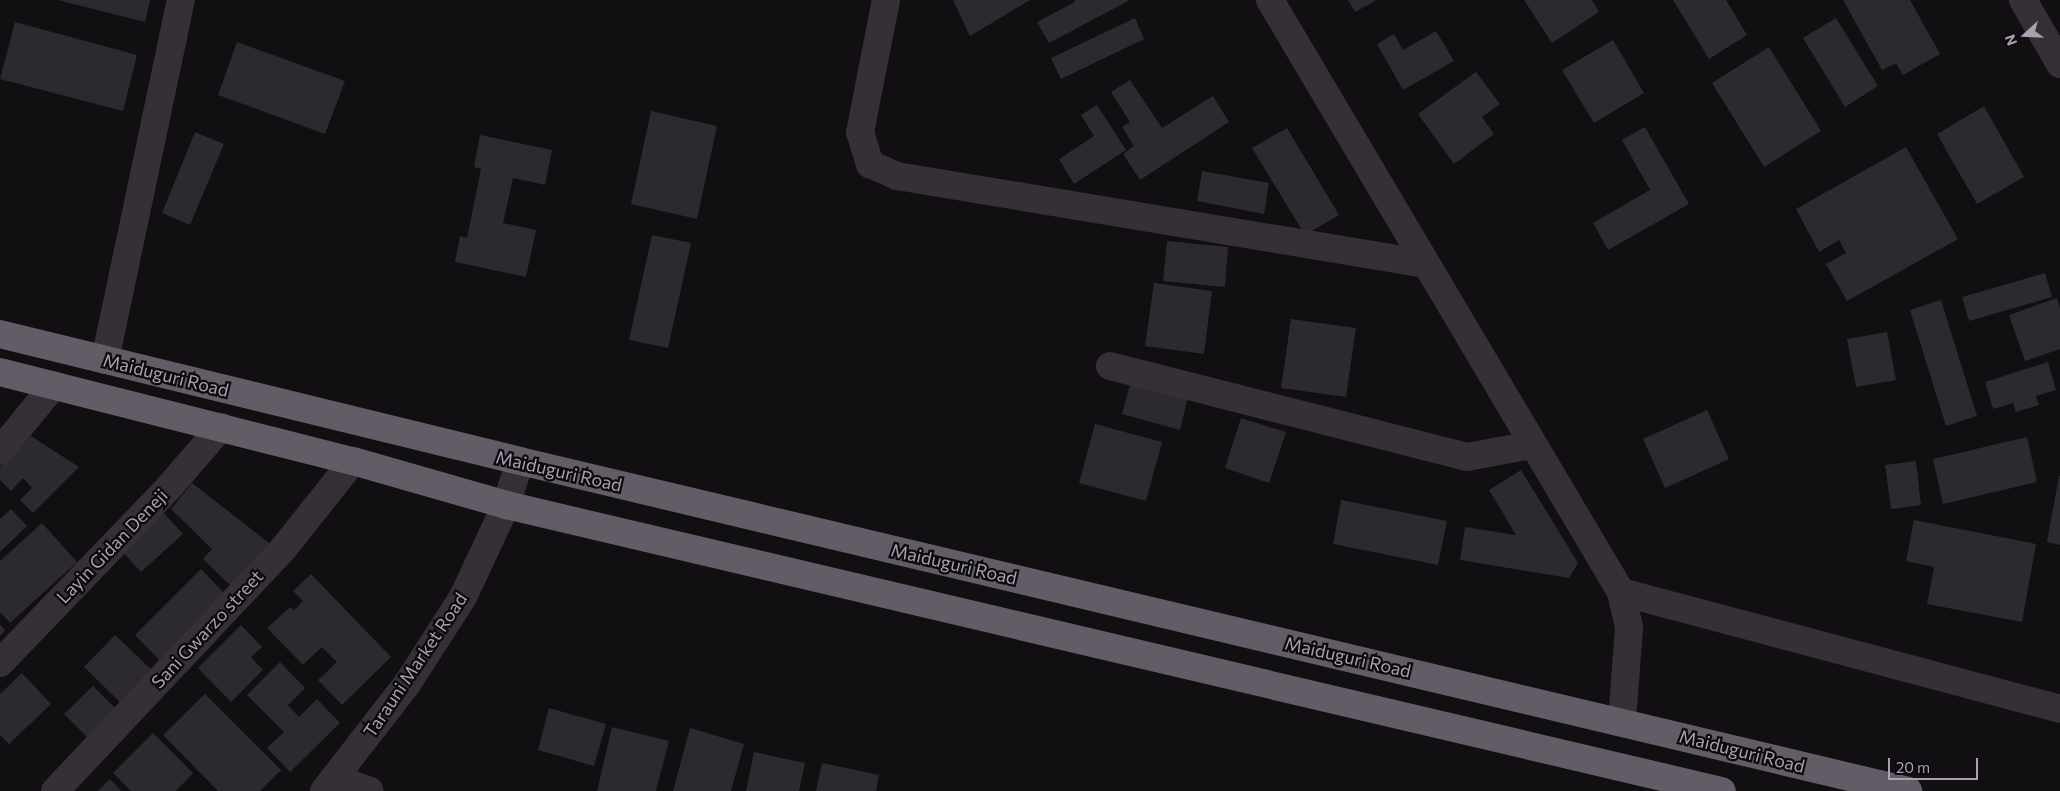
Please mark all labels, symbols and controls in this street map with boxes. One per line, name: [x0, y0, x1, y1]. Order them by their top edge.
north arrow: [2000, 10, 2050, 60]
text: N: [2001, 32, 2020, 48]
street label: Maiduguri Road: [101, 349, 231, 401]
street label: Maiduguri Road: [494, 446, 624, 496]
street label: Layin Gidan Deneji: [52, 484, 172, 608]
street label: Maiduguri Road: [889, 539, 1019, 589]
street label: Sani Gwarzo street: [147, 565, 267, 693]
street label: Tarauni Market Road: [359, 589, 471, 741]
street label: Maiduguri Road: [1283, 632, 1413, 682]
street label: Maiduguri Road: [1677, 725, 1807, 777]
scale bar: [1890, 748, 1980, 780]
text: 20 m: [1896, 758, 1930, 776]

